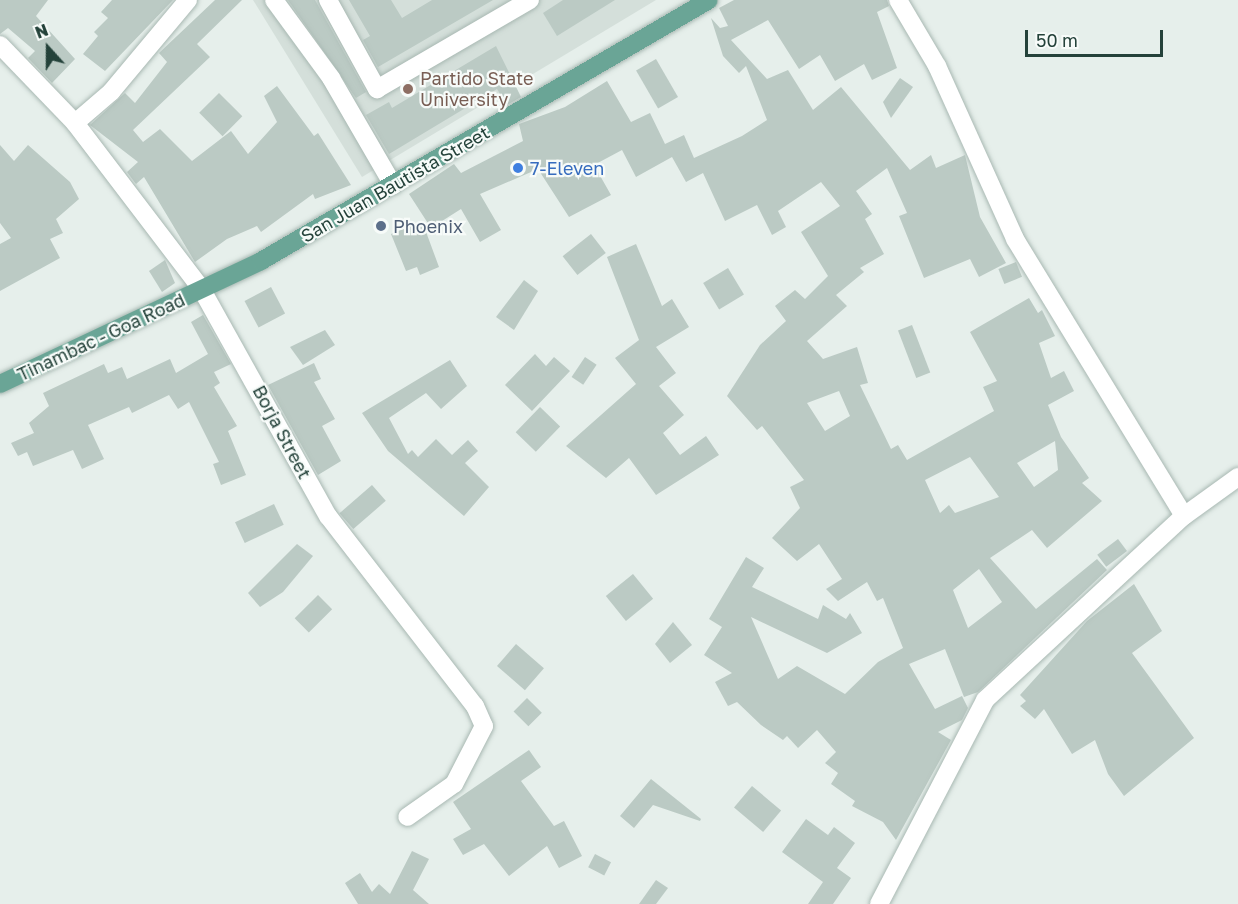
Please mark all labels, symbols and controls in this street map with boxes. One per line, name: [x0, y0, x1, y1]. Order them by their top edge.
north arrow: [18, 18, 78, 78]
scale bar: [1028, 18, 1166, 56]
text: N: [32, 20, 51, 43]
text: 50 m: [1036, 29, 1078, 51]
place label: Partido State University: [420, 68, 534, 110]
marker: Partido State University: [401, 82, 415, 96]
street label: San Juan Bautista Street: [297, 121, 493, 247]
place label: 7-Eleven: [530, 157, 604, 179]
marker: 7-Eleven: [511, 161, 525, 175]
place label: Phoenix: [393, 215, 463, 237]
marker: Phoenix: [374, 219, 388, 233]
street label: Tinambac - Goa Road: [14, 289, 188, 385]
street label: Borja Street: [248, 382, 316, 482]

